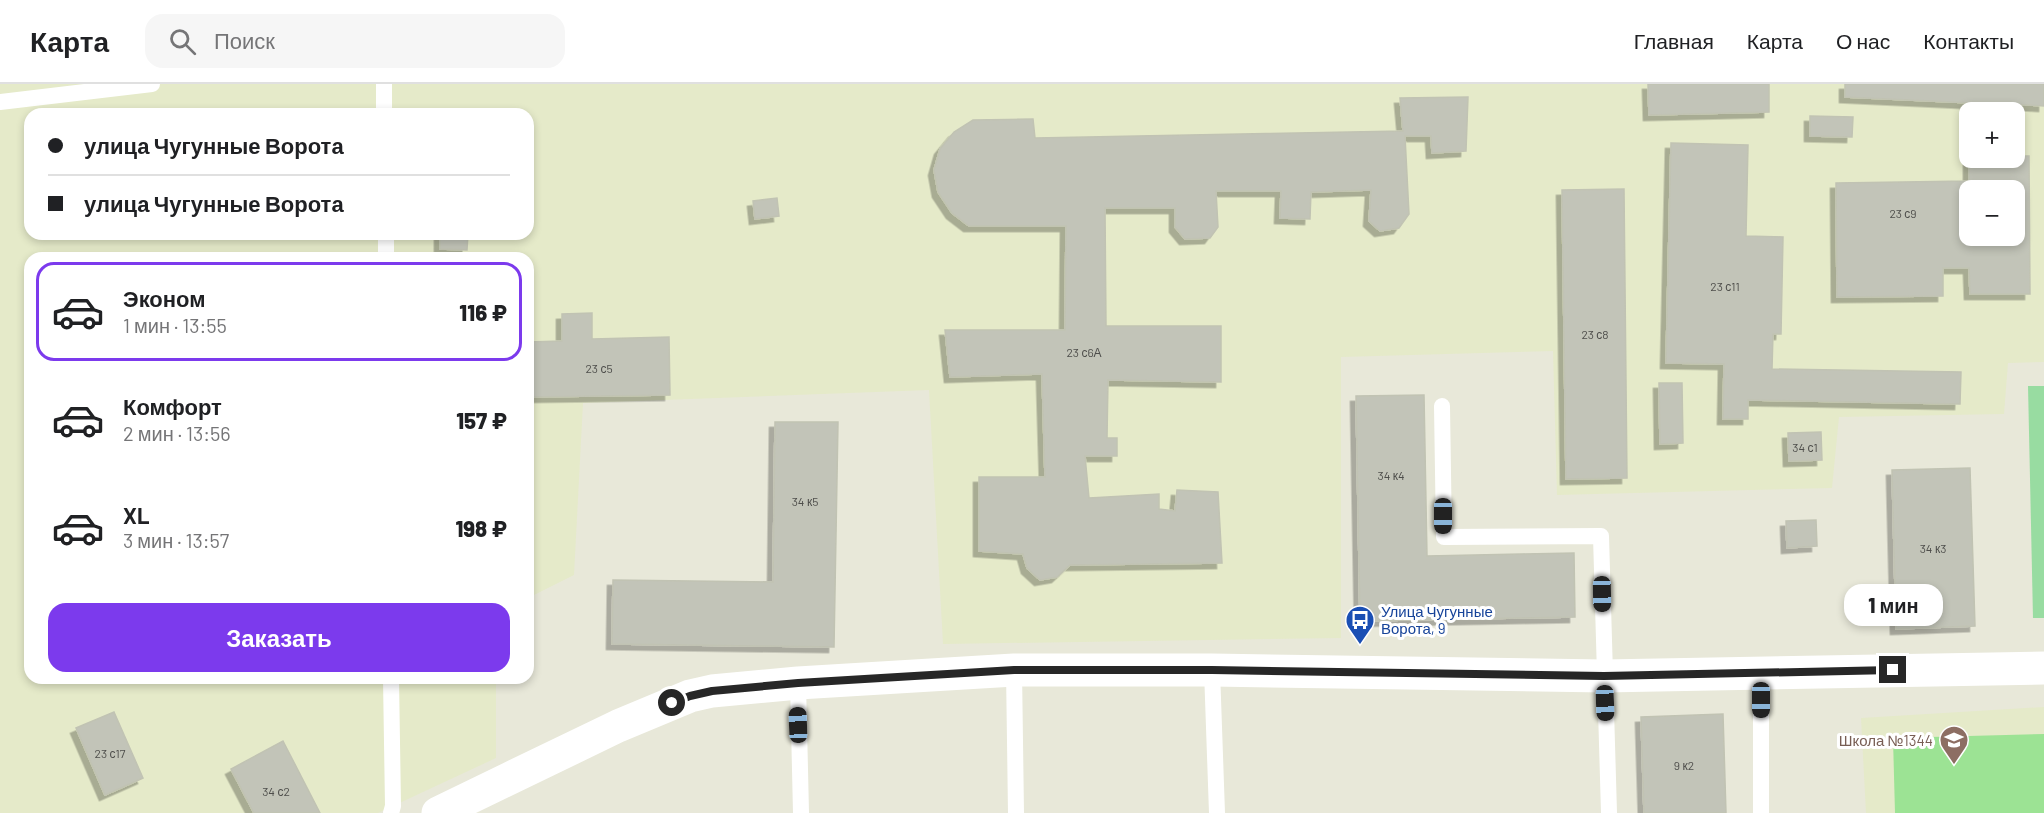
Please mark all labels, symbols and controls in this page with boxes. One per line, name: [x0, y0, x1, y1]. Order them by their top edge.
search box: [145, 14, 565, 68]
text: Карта: [30, 24, 109, 58]
icon: search: [166, 25, 199, 58]
text: Поиск: [214, 27, 275, 53]
text: Главная: [1634, 28, 1714, 53]
text: Карта: [1747, 28, 1803, 53]
text: О нас: [1836, 28, 1890, 53]
text: Контакты: [1923, 28, 2014, 53]
map controls: [1959, 102, 2025, 246]
button: +: [1959, 102, 2025, 168]
text: улица Чугунные Ворота: [84, 132, 344, 158]
button: −: [1959, 180, 2025, 246]
text: улица Чугунные Ворота: [84, 190, 344, 216]
house number: 23 с9: [1889, 206, 1917, 220]
house number: 23 с11: [1710, 279, 1740, 293]
icon: car: [51, 285, 105, 339]
text: Эконом: [123, 285, 206, 311]
text: 116 ₽: [459, 299, 507, 325]
text: 1 мин · 13:55: [123, 313, 227, 337]
house number: 23 с8: [1581, 327, 1609, 341]
house number: 23 с6А: [1066, 345, 1102, 359]
house number: 23 с5: [585, 361, 613, 375]
icon: car: [51, 393, 105, 447]
text: Комфорт: [123, 393, 222, 419]
text: 157 ₽: [456, 407, 507, 433]
text: 2 мин · 13:56: [123, 421, 231, 445]
house number: 34 с1: [1792, 440, 1818, 454]
house number: 34 к4: [1377, 468, 1405, 482]
house number: 34 к5: [792, 494, 818, 508]
car: [1434, 498, 1452, 534]
icon: car: [51, 501, 105, 555]
text: XL: [123, 502, 149, 528]
text: 198 ₽: [456, 515, 507, 541]
text: 3 мин · 13:57: [123, 528, 229, 552]
house number: 34 к3: [1920, 541, 1946, 555]
car: [1593, 576, 1611, 612]
callout: 1 мин: [1844, 583, 1942, 625]
text: 1 мин: [1868, 593, 1919, 617]
place label: Улица Чугунные Ворота, 9: [1381, 602, 1493, 637]
button: Заказать: [48, 603, 510, 672]
bus stop icon: Улица Чугунные Ворота, 9: [1344, 604, 1376, 646]
route end: [1879, 656, 1906, 683]
car: [1752, 682, 1770, 718]
car: [1595, 685, 1615, 721]
route start: [658, 689, 685, 716]
car: [788, 707, 808, 743]
school or university icon: Школа №1344: [1938, 724, 1970, 766]
place label: Школа №1344: [1839, 731, 1933, 749]
house number: 23 с17: [95, 746, 126, 760]
house number: 9 к2: [1674, 758, 1694, 772]
house number: 34 с2: [262, 784, 290, 798]

